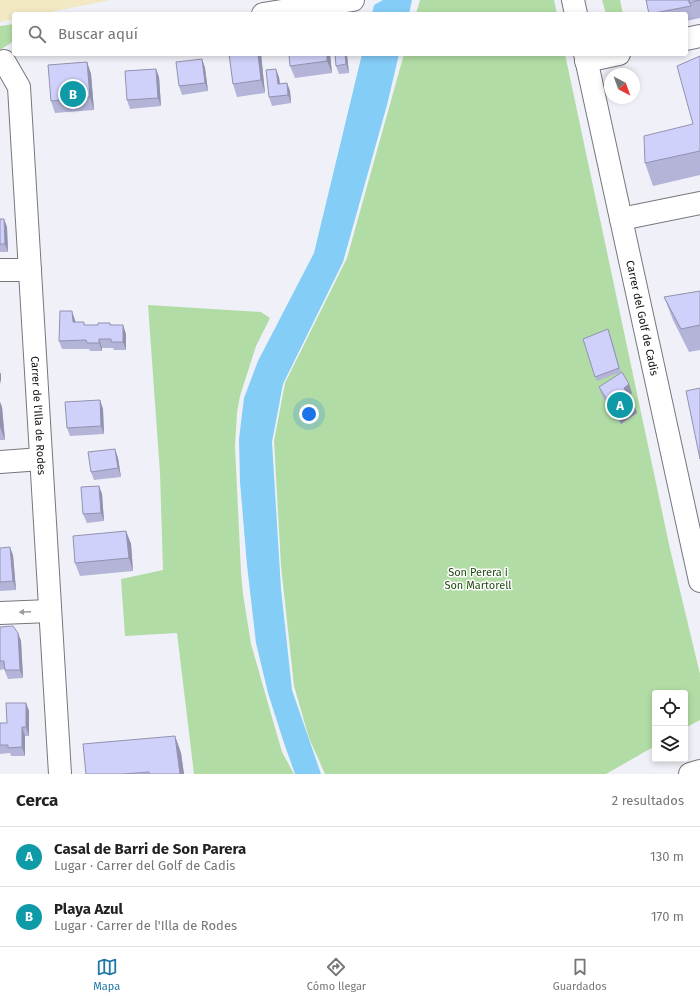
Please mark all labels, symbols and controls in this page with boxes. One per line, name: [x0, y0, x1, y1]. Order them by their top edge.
search box: [12, 12, 688, 56]
icon: search: [26, 23, 48, 45]
text: Buscar aquí: [58, 25, 138, 43]
north arrow: [604, 68, 640, 104]
pin: B: [60, 79, 86, 109]
street label: Carrer del Golf de Cadis: [623, 259, 661, 377]
street label: Carrer de l'Illa de Rodes: [28, 356, 48, 475]
pin: A: [607, 390, 633, 420]
your location: [299, 404, 319, 424]
park label: Son Perera i Son Martorell: [444, 566, 512, 592]
one-way arrow: [19, 609, 31, 616]
map controls: [652, 690, 688, 762]
button: locate: [652, 690, 688, 726]
button: layers: [652, 726, 688, 762]
text: Cerca: [16, 790, 58, 811]
text: 2 resultados: [612, 793, 684, 808]
text: Casal de Barri de Son Parera: [54, 840, 246, 858]
text: A: [25, 849, 33, 864]
text: 130 m: [650, 849, 684, 864]
text: Lugar · Carrer del Golf de Cadis: [54, 858, 235, 873]
text: Playa Azul: [54, 900, 123, 918]
text: B: [25, 909, 33, 924]
text: 170 m: [651, 909, 684, 924]
text: Lugar · Carrer de l'Illa de Rodes: [54, 918, 237, 933]
tab: Mapa: [93, 956, 120, 993]
tab: Cómo llegar: [307, 956, 366, 993]
tab: Guardados: [553, 956, 607, 993]

